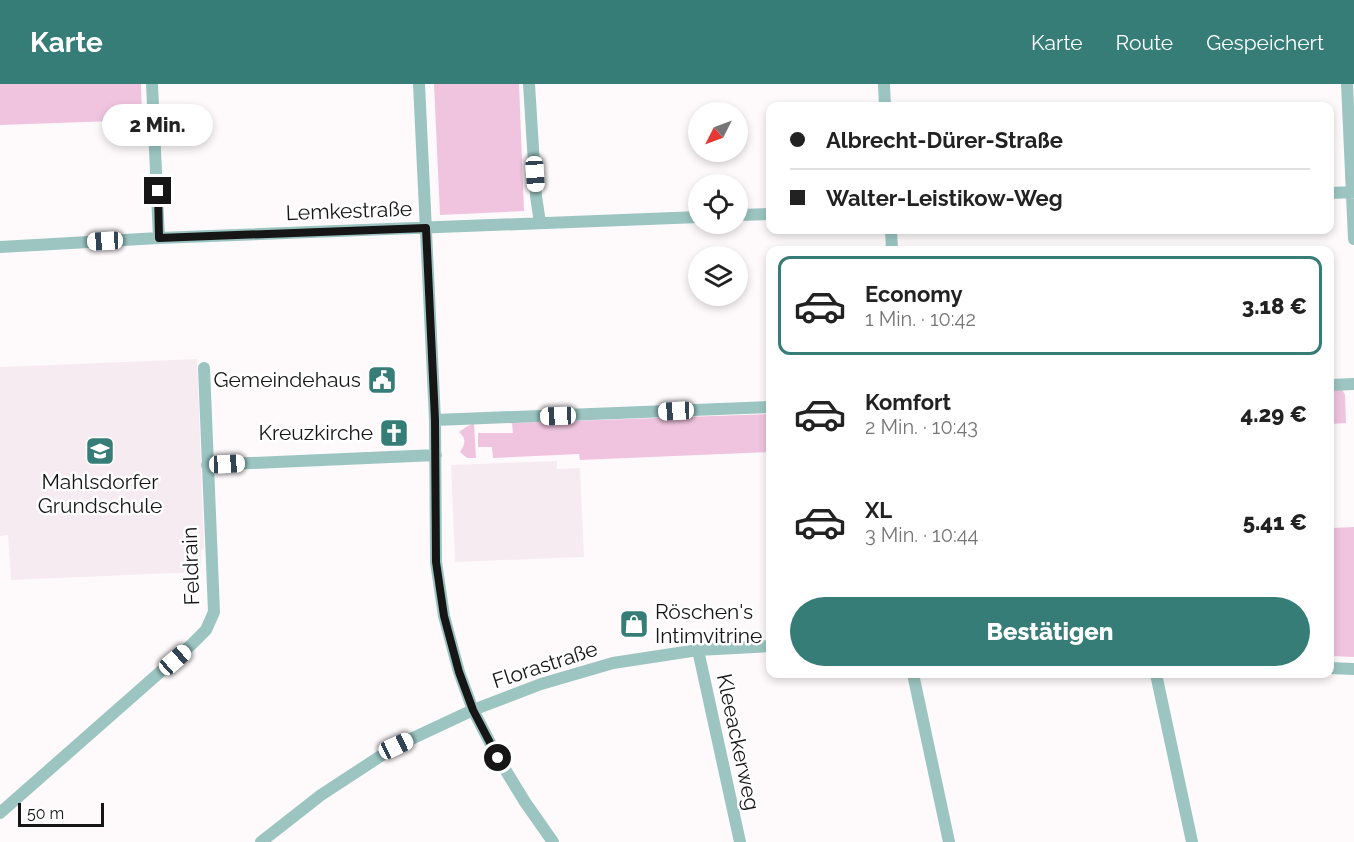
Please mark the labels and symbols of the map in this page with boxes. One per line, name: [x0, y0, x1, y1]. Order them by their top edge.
north arrow: [688, 102, 748, 162]
callout: 2 Min.: [102, 104, 213, 146]
car: [525, 155, 545, 193]
route end: [144, 177, 171, 204]
street label: Lemkestraße: [285, 196, 413, 225]
car: [87, 231, 123, 251]
public building icon: Gemeindehaus: [366, 364, 398, 396]
place label: Gemeindehaus: [213, 367, 361, 392]
car: [658, 401, 694, 421]
car: [540, 406, 576, 426]
church icon: Kreuzkirche: [378, 417, 410, 449]
place label: Kreuzkirche: [258, 420, 373, 445]
school or university icon: Mahlsdorfer Grundschule: [84, 435, 116, 467]
car: [209, 454, 245, 474]
place label: Mahlsdorfer Grundschule: [38, 469, 162, 518]
street label: Feldrain: [177, 526, 204, 606]
place label: Röschen's Intimvitrine: [655, 599, 762, 648]
shop icon: Röschen's Intimvitrine: [618, 608, 650, 640]
street label: Florastraße: [489, 636, 601, 693]
car: [156, 641, 194, 679]
street label: Kleeackerweg: [712, 671, 765, 813]
car: [376, 730, 416, 762]
route start: [484, 744, 511, 771]
scale bar: [18, 800, 104, 828]

